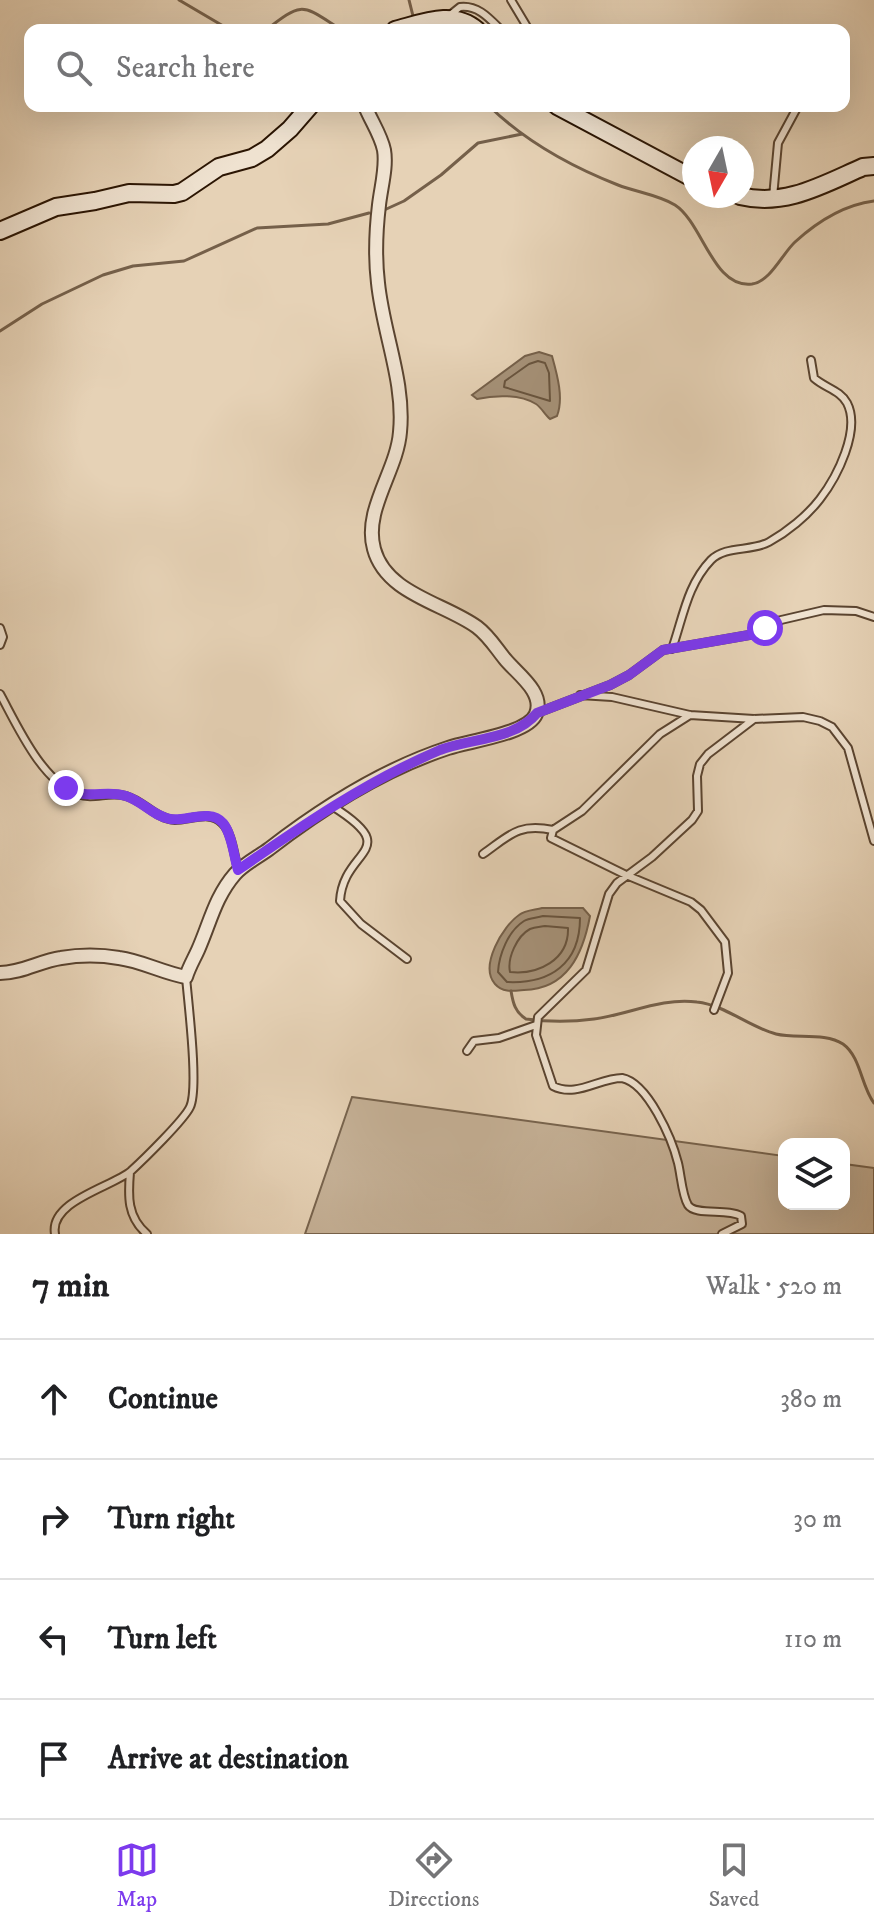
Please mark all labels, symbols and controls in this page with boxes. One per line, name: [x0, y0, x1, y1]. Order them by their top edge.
search box: [24, 24, 850, 112]
icon: search: [52, 46, 96, 90]
text: Search here: [116, 50, 255, 87]
north arrow: [682, 136, 754, 208]
route start: [747, 610, 783, 646]
route end: [48, 770, 84, 806]
map controls: [778, 1138, 850, 1210]
button: layers: [778, 1138, 850, 1210]
text: 7 min: [32, 1265, 109, 1307]
text: Walk · 520 m: [706, 1270, 842, 1303]
icon: ahead: [32, 1377, 76, 1421]
text: Continue: [108, 1381, 218, 1418]
text: 380 m: [780, 1383, 842, 1416]
icon: right: [32, 1497, 76, 1541]
text: Turn right: [108, 1501, 235, 1538]
text: 30 m: [793, 1503, 842, 1536]
icon: left: [32, 1617, 76, 1661]
text: Turn left: [108, 1621, 217, 1658]
text: 110 m: [784, 1623, 842, 1656]
icon: arrive: [32, 1737, 76, 1781]
text: Arrive at destination: [108, 1741, 349, 1778]
tab: Map: [115, 1838, 159, 1913]
tab: Directions: [388, 1838, 479, 1913]
tab: Saved: [709, 1838, 759, 1913]

